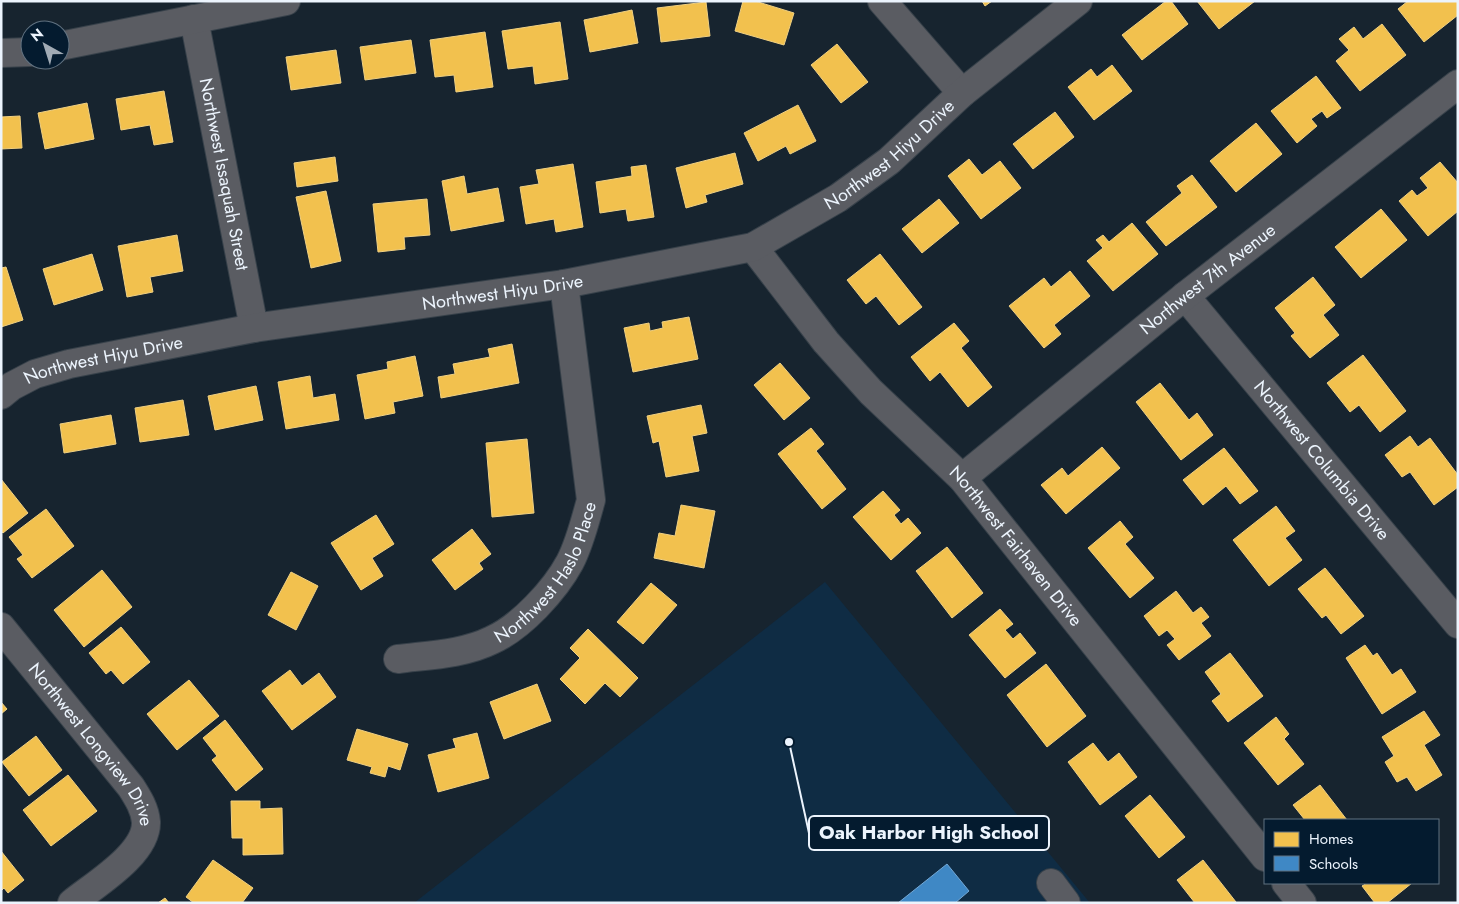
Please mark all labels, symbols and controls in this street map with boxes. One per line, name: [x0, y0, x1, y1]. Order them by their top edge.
north arrow: [20, 20, 70, 70]
text: N: [26, 24, 47, 46]
street label: Northwest Issaquah Street: [193, 76, 256, 273]
street label: Northwest Hiyu Drive: [819, 93, 960, 216]
street label: Northwest 7th Avenue: [1134, 217, 1281, 341]
street label: Northwest Hiyu Drive: [420, 268, 585, 317]
street label: Northwest Hiyu Drive: [19, 329, 185, 391]
street label: Northwest Columbia Drive: [1248, 375, 1396, 546]
street label: Northwest Fairhaven Drive: [943, 459, 1089, 632]
street label: Northwest Haslo Place: [489, 499, 603, 650]
street label: Northwest Longview Drive: [22, 657, 159, 827]
callout: Oak Harbor High School: [809, 816, 1049, 850]
text: Oak Harbor High School: [819, 819, 1039, 846]
legend: [1264, 819, 1439, 884]
text: Homes: [1309, 828, 1353, 850]
text: Schools: [1309, 853, 1358, 875]

